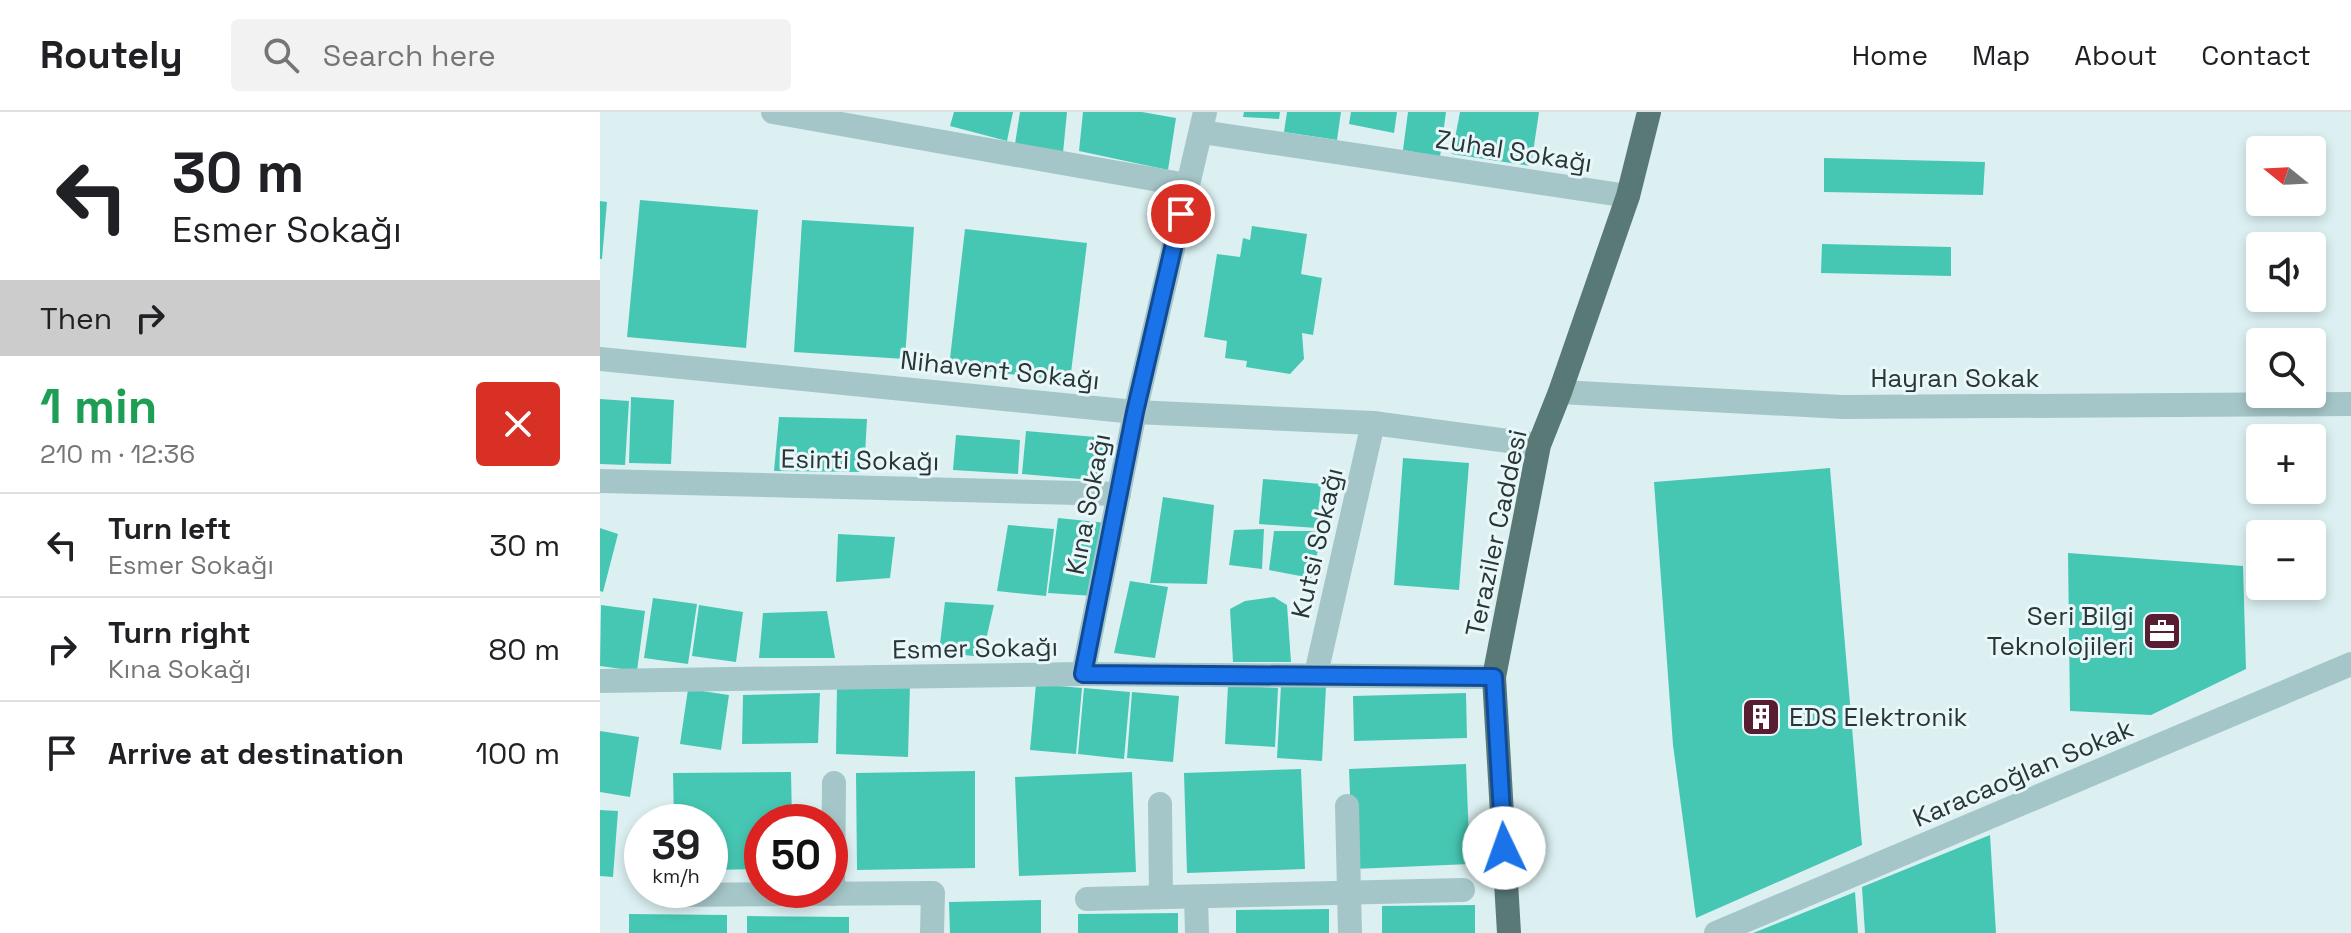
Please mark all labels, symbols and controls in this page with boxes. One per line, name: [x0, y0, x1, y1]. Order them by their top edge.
search box: [231, 19, 791, 91]
text: Routely: [40, 31, 183, 79]
icon: search: [259, 33, 303, 77]
text: Search here: [323, 36, 496, 75]
text: Home: [1852, 37, 1928, 73]
text: Map: [1972, 37, 2030, 73]
text: About: [2074, 37, 2157, 73]
text: Contact: [2201, 37, 2311, 73]
street label: Zuhal Sokağı: [1433, 122, 1595, 180]
north arrow: [2246, 136, 2326, 216]
map controls: [2246, 136, 2326, 600]
text: 30 m: [172, 137, 304, 208]
icon: left: [40, 144, 144, 248]
pin: [1147, 180, 1215, 248]
icon: arrive: [1159, 192, 1203, 236]
text: Esmer Sokağı: [172, 207, 402, 253]
button: sound: [2246, 232, 2326, 312]
icon: right: [128, 296, 172, 340]
text: Then: [40, 299, 112, 338]
button: search: [2246, 328, 2326, 408]
street label: Nihavent Sokağı: [899, 343, 1101, 397]
street label: Hayran Sokak: [1870, 361, 2040, 395]
text: 1 min: [40, 376, 157, 437]
button: close: [476, 382, 560, 466]
button: +: [2246, 424, 2326, 504]
street label: Teraziler Caddesi: [1457, 426, 1535, 640]
street label: Kına Sokağı: [1058, 431, 1118, 577]
text: 210 m · 12:36: [40, 437, 195, 471]
street label: Esinti Sokağı: [780, 442, 940, 478]
street label: Kutsi Sokağı: [1283, 464, 1351, 622]
text: Turn left: [108, 509, 231, 548]
button: −: [2246, 520, 2326, 600]
icon: left: [40, 523, 84, 567]
text: 30 m: [489, 526, 560, 565]
text: Esmer Sokağı: [108, 548, 274, 582]
place label: Seri Bilgi Teknolojileri: [1987, 599, 2134, 663]
office icon: Seri Bilgi Teknolojileri: [2141, 610, 2183, 652]
text: Turn right: [108, 613, 251, 652]
icon: right: [40, 627, 84, 671]
text: 80 m: [489, 630, 560, 669]
street label: Esmer Sokağı: [892, 630, 1058, 666]
text: Kına Sokağı: [108, 652, 251, 686]
building icon: EDS Elektronik: [1740, 696, 1782, 738]
place label: EDS Elektronik: [1789, 700, 1968, 734]
street label: Karacaoğlan Sokak: [1908, 711, 2138, 835]
icon: arrive: [40, 731, 84, 775]
text: Arrive at destination: [108, 734, 404, 773]
text: 100 m: [475, 734, 560, 773]
speed limit sign: 50: [744, 804, 848, 908]
position arrow: [1462, 806, 1546, 890]
text: 39: [651, 820, 701, 871]
text: km/h: [652, 863, 700, 889]

